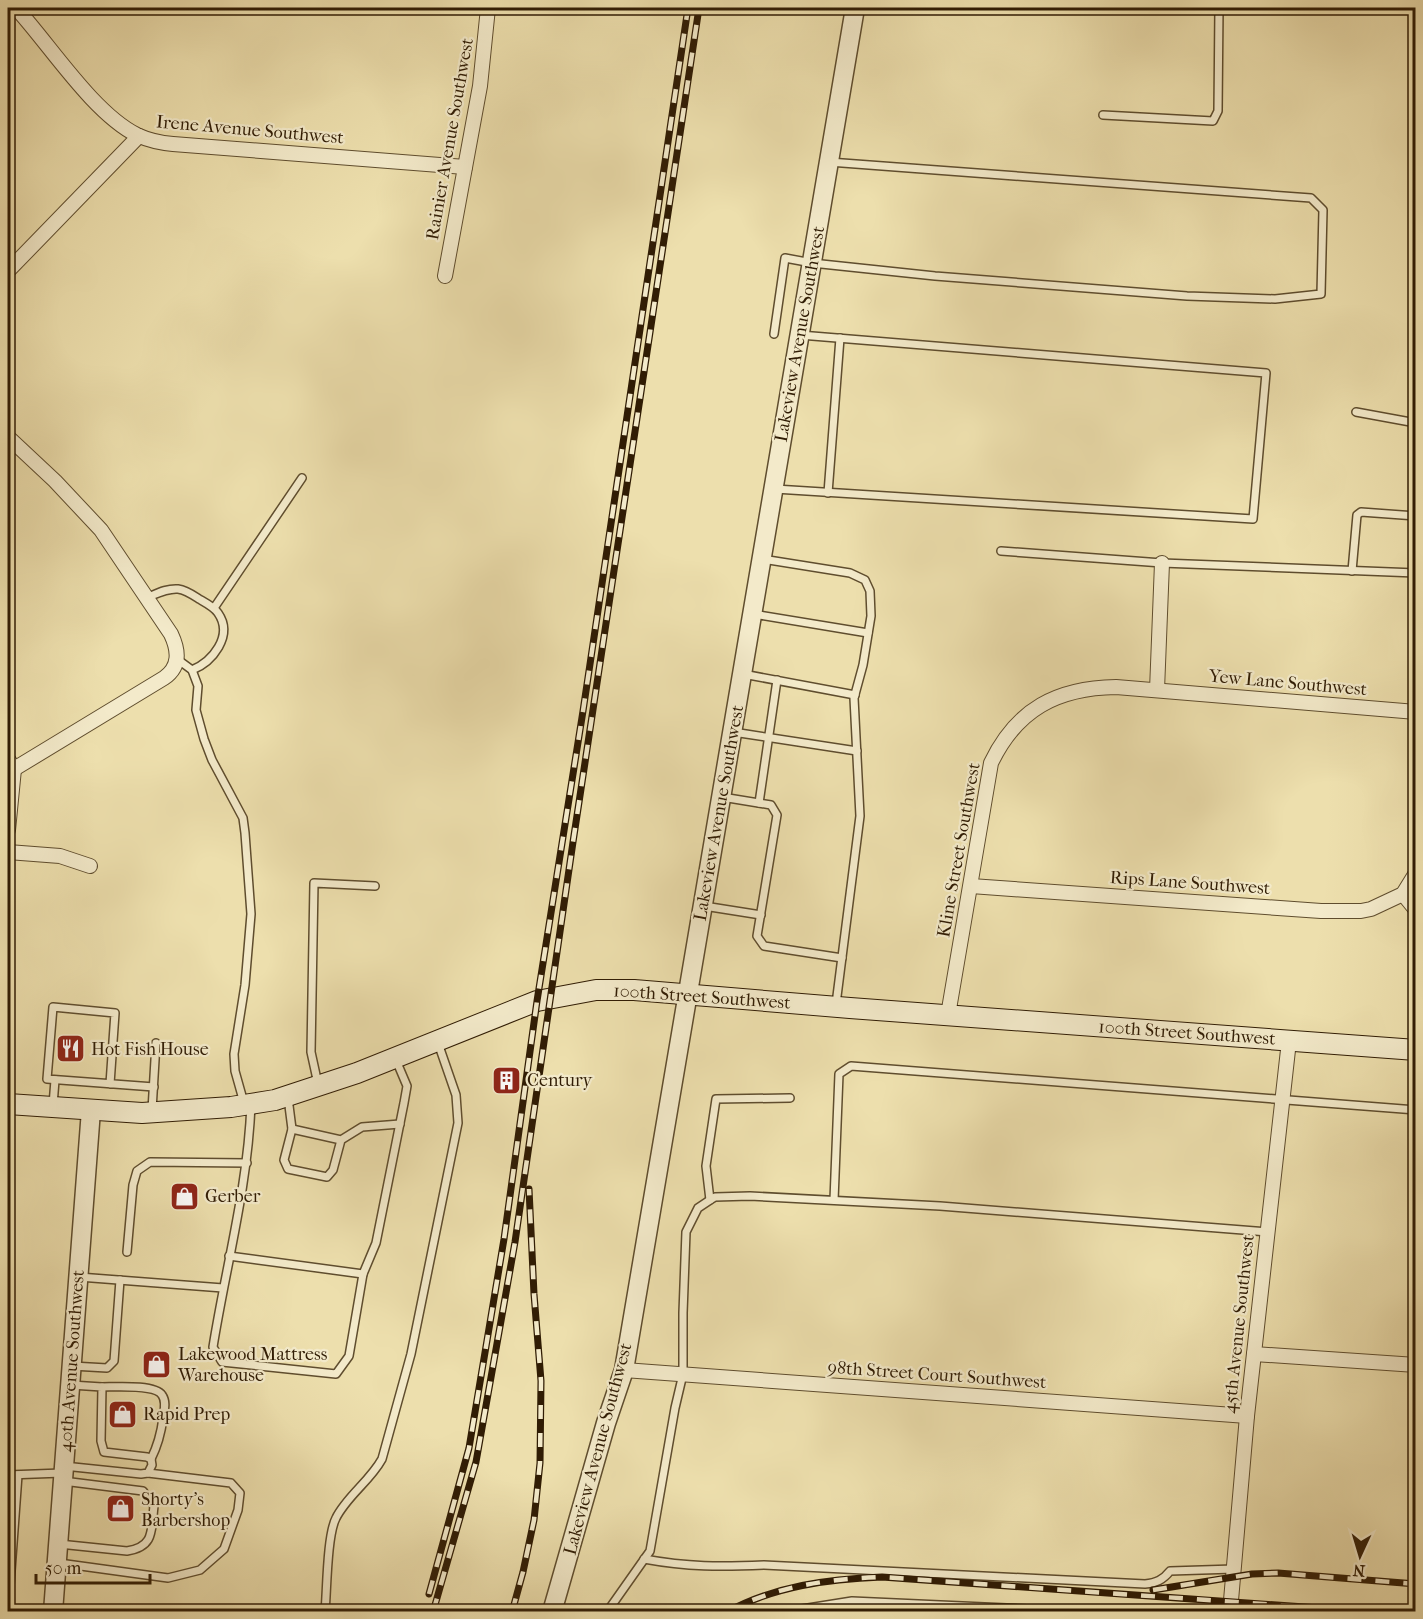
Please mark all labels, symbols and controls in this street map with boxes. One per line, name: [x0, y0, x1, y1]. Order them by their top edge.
street label: Rainier Avenue Southwest: [422, 36, 478, 242]
street label: Irene Avenue Southwest: [155, 111, 345, 149]
street label: Lakeview Avenue Southwest: [771, 224, 829, 444]
street label: Yew Lane Southwest: [1207, 666, 1368, 700]
street label: Lakeview Avenue Southwest: [690, 703, 748, 923]
street label: Kline Street Southwest: [933, 760, 985, 939]
street label: Rips Lane Southwest: [1109, 867, 1271, 899]
street label: 100th Street Southwest: [613, 980, 792, 1014]
street label: 100th Street Southwest: [1098, 1016, 1277, 1050]
restaurant icon: Hot Fish House: [54, 1033, 86, 1065]
place label: Hot Fish House: [91, 1039, 209, 1060]
building icon: Century: [490, 1064, 522, 1096]
place label: Century: [527, 1070, 594, 1091]
shop icon: Gerber: [168, 1180, 200, 1212]
place label: Gerber: [205, 1186, 261, 1207]
street label: 45th Avenue Southwest: [1219, 1233, 1259, 1415]
street label: 40th Avenue Southwest: [55, 1269, 89, 1453]
street label: Lakeview Avenue Southwest: [560, 1340, 637, 1557]
place label: Lakewood Mattress Warehouse: [177, 1344, 328, 1386]
shop icon: Lakewood Mattress Warehouse: [141, 1348, 173, 1380]
street label: 98th Street Court Southwest: [827, 1357, 1048, 1393]
shop icon: Rapid Prep: [106, 1398, 138, 1430]
place label: Rapid Prep: [143, 1404, 231, 1425]
place label: Shorty's Barbershop: [141, 1489, 230, 1531]
shop icon: Shorty's Barbershop: [104, 1493, 136, 1525]
north arrow: [1330, 1526, 1390, 1586]
scale bar: [36, 1547, 150, 1585]
text: 50 m: [45, 1558, 82, 1579]
text: N: [1351, 1561, 1366, 1580]

